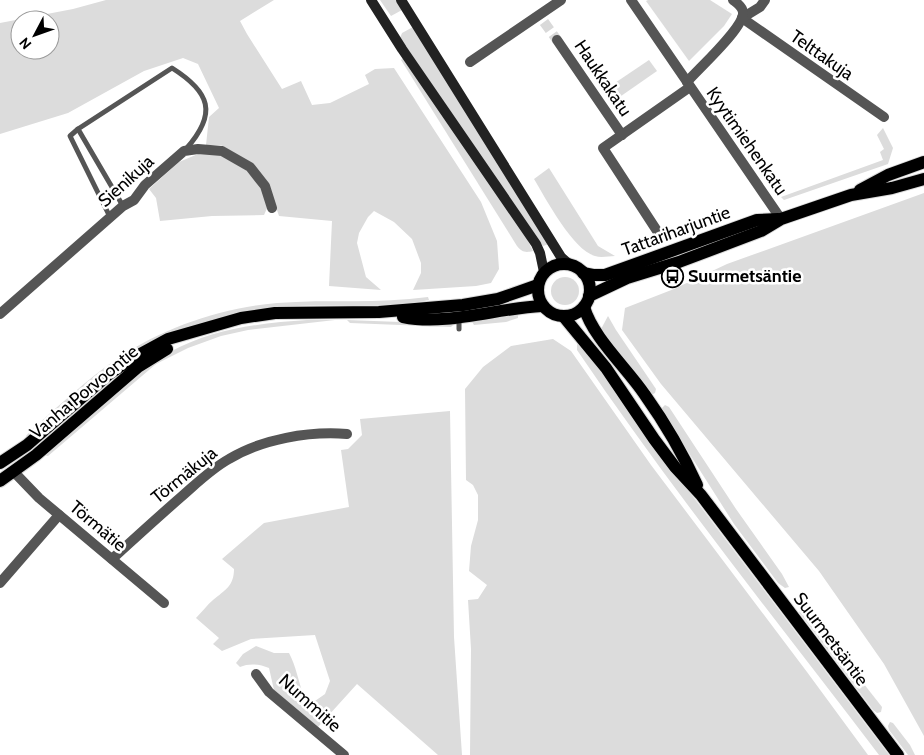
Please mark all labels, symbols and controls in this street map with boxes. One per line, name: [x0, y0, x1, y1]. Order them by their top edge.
north arrow: [10, 10, 60, 60]
street label: Telttakuja: [786, 25, 858, 85]
text: N: [15, 34, 35, 53]
street label: Haukkakatu: [569, 36, 637, 120]
street label: Kyytimiehenkatu: [702, 83, 792, 199]
street label: Sienikuja: [94, 150, 159, 212]
street label: Tattariharjuntie: [619, 201, 733, 261]
bus stop icon: Suurmetsäntie: [660, 264, 684, 288]
place label: Suurmetsäntie: [688, 265, 801, 287]
street label: Vanha Porvoontie: [25, 340, 143, 444]
street label: Törmäkuja: [147, 442, 222, 508]
street label: Törmätie: [65, 496, 131, 556]
street label: Suurmetsäntie: [789, 588, 873, 690]
street label: Nummitie: [274, 669, 346, 737]

